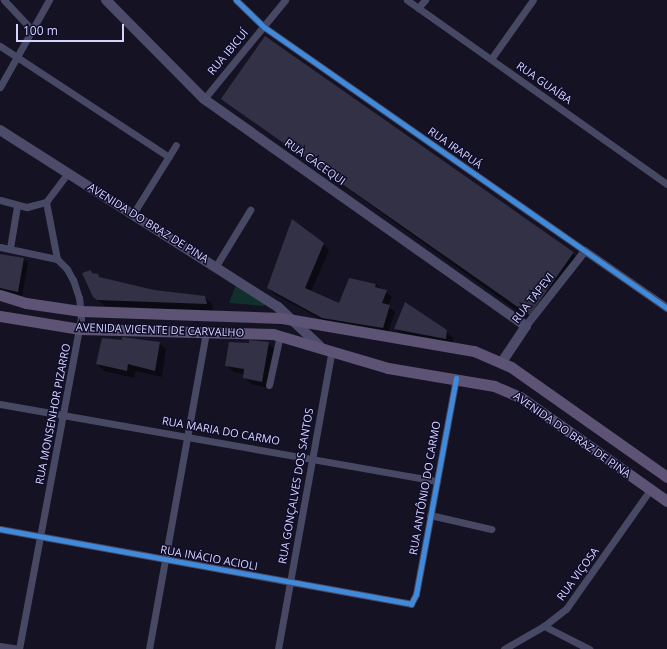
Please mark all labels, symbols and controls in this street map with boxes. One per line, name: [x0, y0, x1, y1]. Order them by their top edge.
scale bar: [18, 16, 126, 42]
text: 100 m: [23, 22, 58, 39]
street label: RUA IBICUÍ: [205, 26, 251, 78]
street label: RUA GUAÍBA: [514, 59, 574, 107]
street label: RUA IRAPUÁ: [425, 125, 485, 171]
street label: RUA CACEQUI: [282, 136, 348, 188]
street label: AVENIDA DO BRAZ DE PINA: [85, 180, 211, 266]
street label: RUA TAPEVI: [509, 270, 557, 326]
street label: AVENIDA VICENTE DE CARVALHO: [76, 320, 244, 340]
street label: RUA MONSENHOR PIZARRO: [33, 342, 73, 486]
street label: AVENIDA DO BRAZ DE PINA: [511, 389, 633, 481]
street label: RUA GONÇALVES DOS SANTOS: [276, 407, 316, 565]
street label: RUA MARIA DO CARMO: [161, 414, 281, 448]
street label: RUA ANTÔNIO DO CARMO: [407, 420, 443, 556]
street label: RUA INÁCIO ACIOLI: [159, 543, 259, 573]
street label: RUA VIÇOSA: [554, 545, 602, 603]

